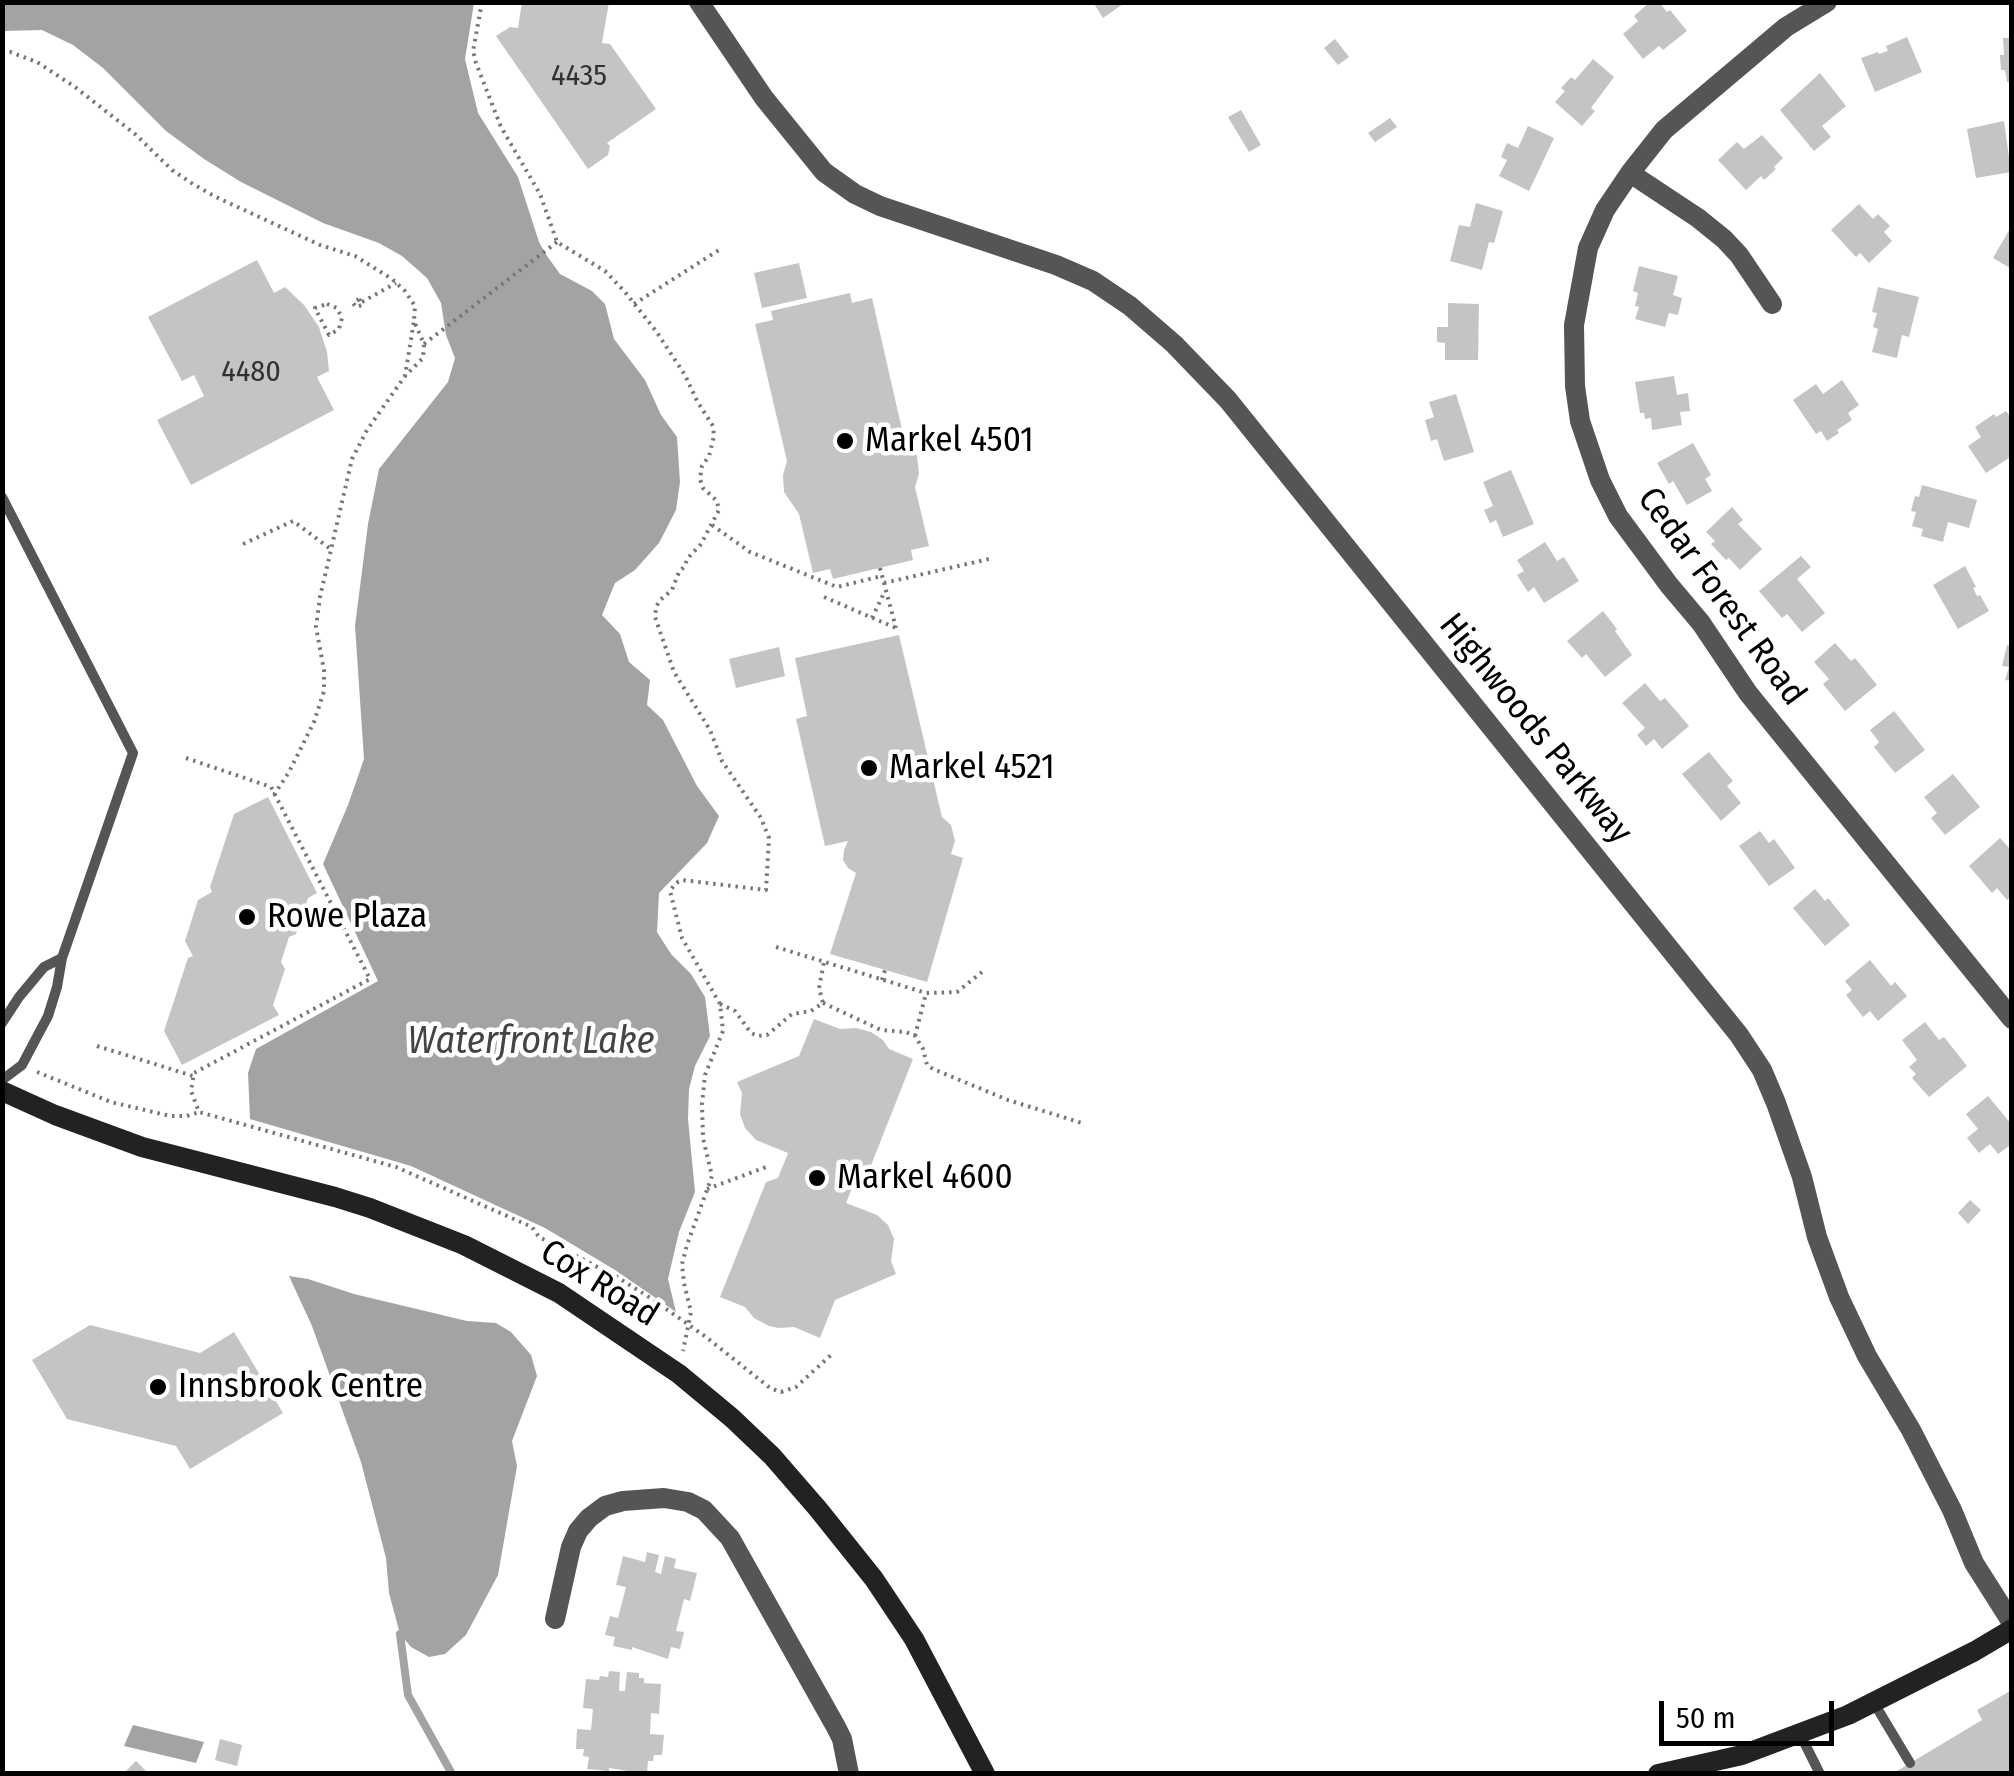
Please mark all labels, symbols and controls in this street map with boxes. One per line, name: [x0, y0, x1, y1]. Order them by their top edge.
house number: 4435: [551, 59, 607, 95]
house number: 4480: [221, 355, 281, 391]
place label: Markel 4501: [865, 420, 1034, 462]
marker: Markel 4501: [834, 430, 856, 452]
street label: Cedar Forest Road: [1628, 480, 1814, 714]
street label: Highwoods Parkway: [1429, 606, 1641, 852]
place label: Markel 4521: [889, 747, 1055, 789]
marker: Markel 4521: [858, 757, 880, 779]
place label: Rowe Plaza: [267, 896, 427, 938]
marker: Rowe Plaza: [236, 906, 258, 928]
water label: Waterfront Lake: [408, 1019, 654, 1065]
place label: Markel 4600: [837, 1157, 1013, 1199]
marker: Markel 4600: [806, 1167, 828, 1189]
street label: Cox Road: [532, 1231, 666, 1337]
place label: Innsbrook Centre: [178, 1366, 423, 1408]
marker: Innsbrook Centre: [147, 1376, 169, 1398]
scale bar: [1664, 1681, 1839, 1743]
text: 50 m: [1676, 1700, 1736, 1736]

